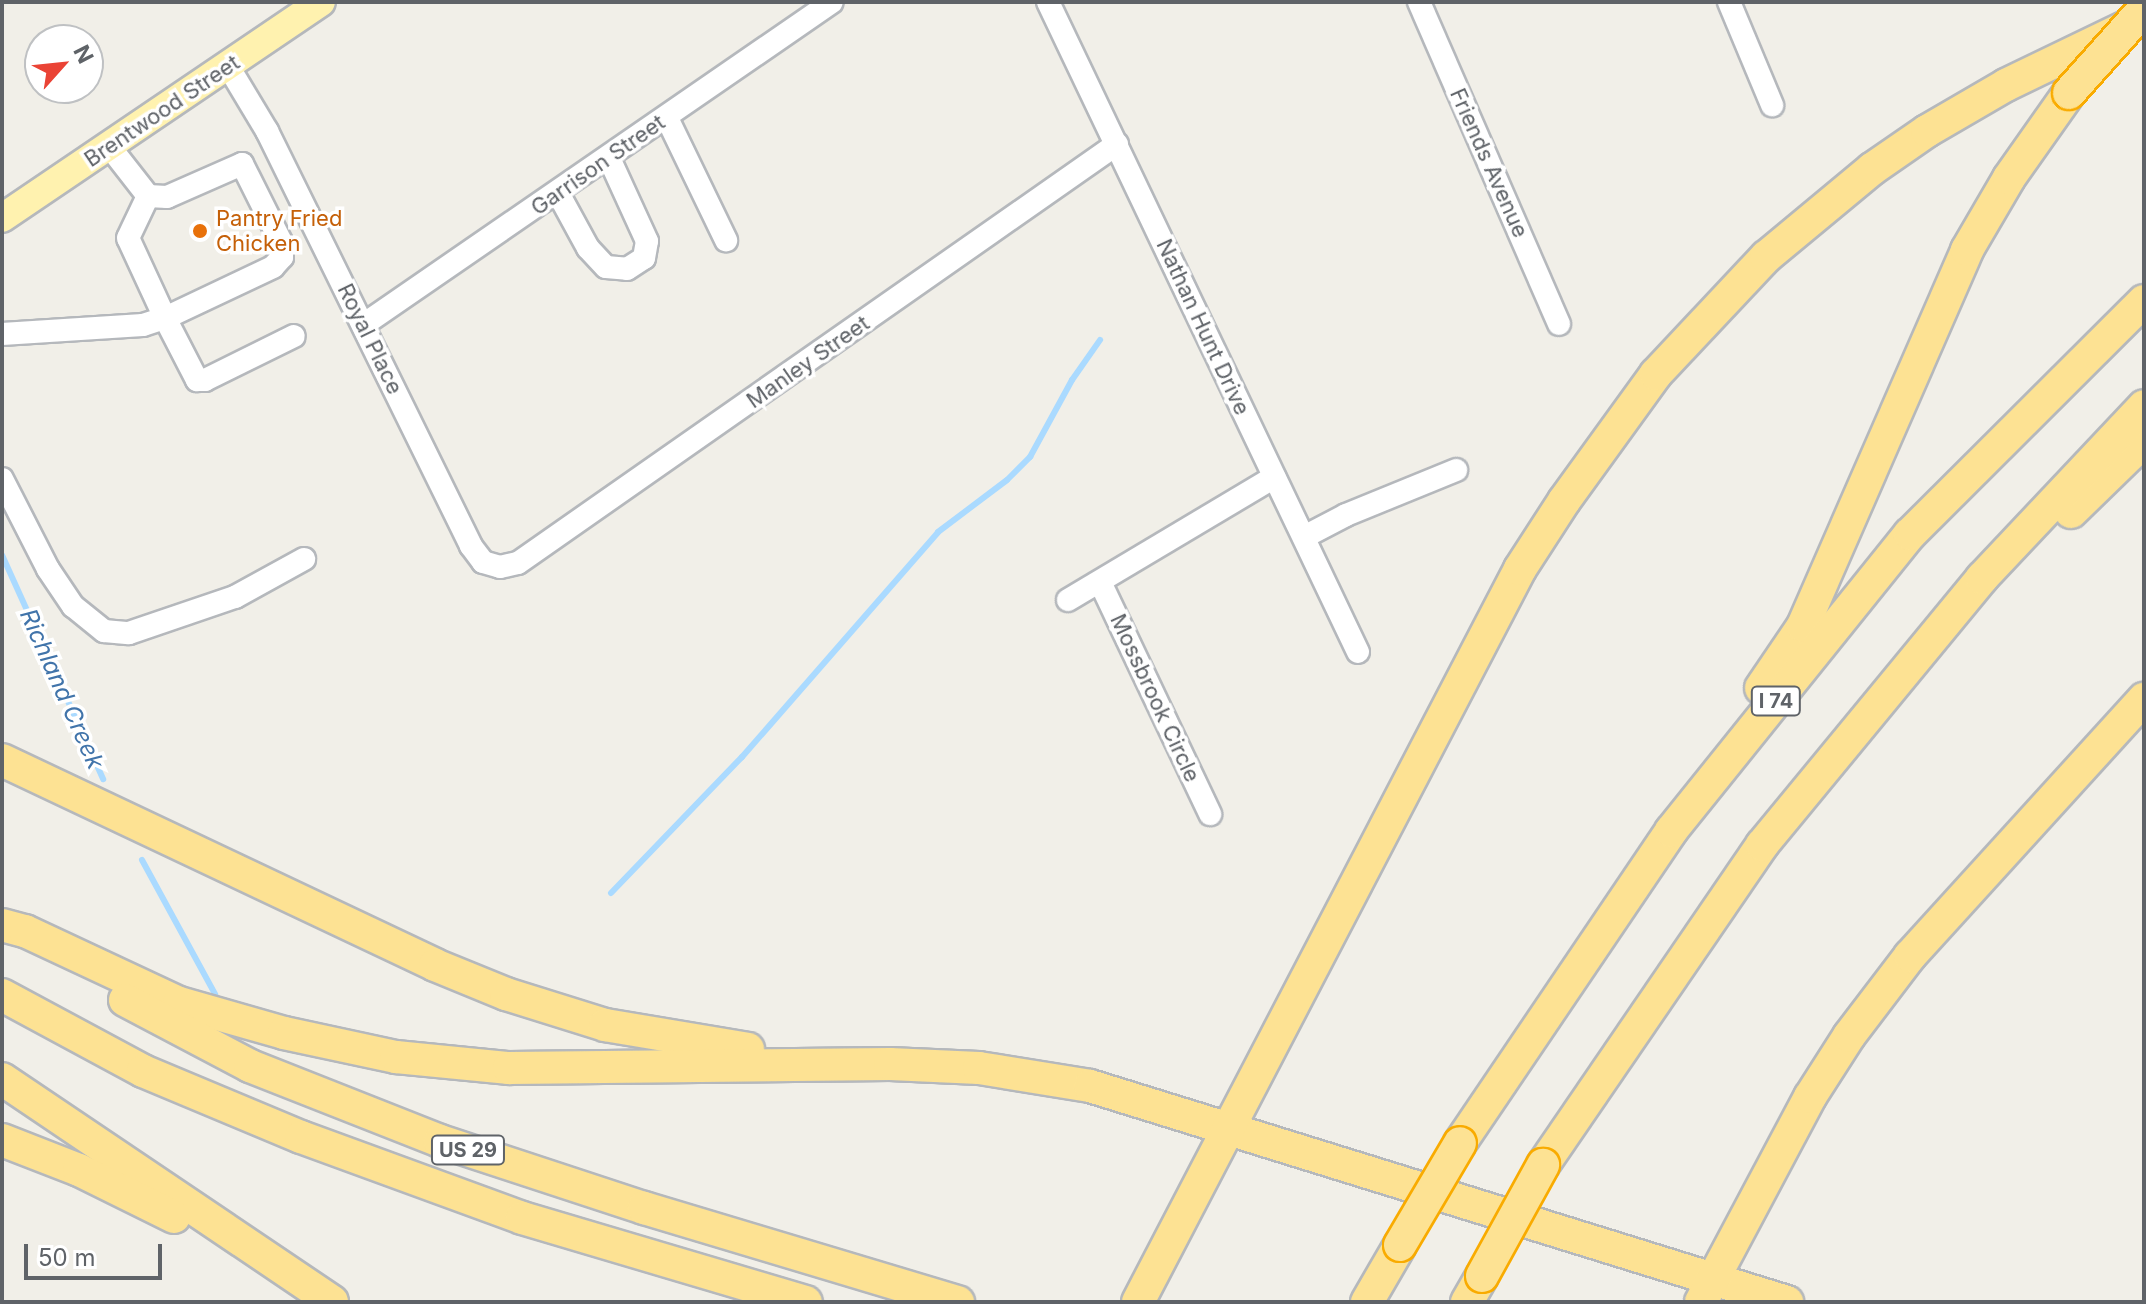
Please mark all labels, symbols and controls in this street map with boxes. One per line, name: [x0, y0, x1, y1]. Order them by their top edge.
north arrow: [24, 24, 104, 104]
text: N: [68, 41, 99, 67]
street label: Brentwood Street: [79, 49, 245, 173]
street label: Friends Avenue: [1444, 84, 1534, 242]
street label: Garrison Street: [526, 109, 670, 221]
place label: Pantry Fried Chicken: [216, 205, 342, 256]
marker: Pantry Fried Chicken: [191, 222, 209, 240]
street label: Nathan Hunt Drive: [1151, 235, 1255, 419]
street label: Royal Place: [332, 279, 408, 399]
street label: Manley Street: [742, 310, 874, 414]
water label: Richland Creek: [14, 604, 110, 774]
street label: Mossbrook Circle: [1105, 610, 1205, 786]
road number: I 74: [1750, 685, 1802, 717]
road number: US 29: [430, 1134, 506, 1166]
scale bar: [28, 1228, 166, 1278]
text: 50 m: [38, 1243, 96, 1272]

